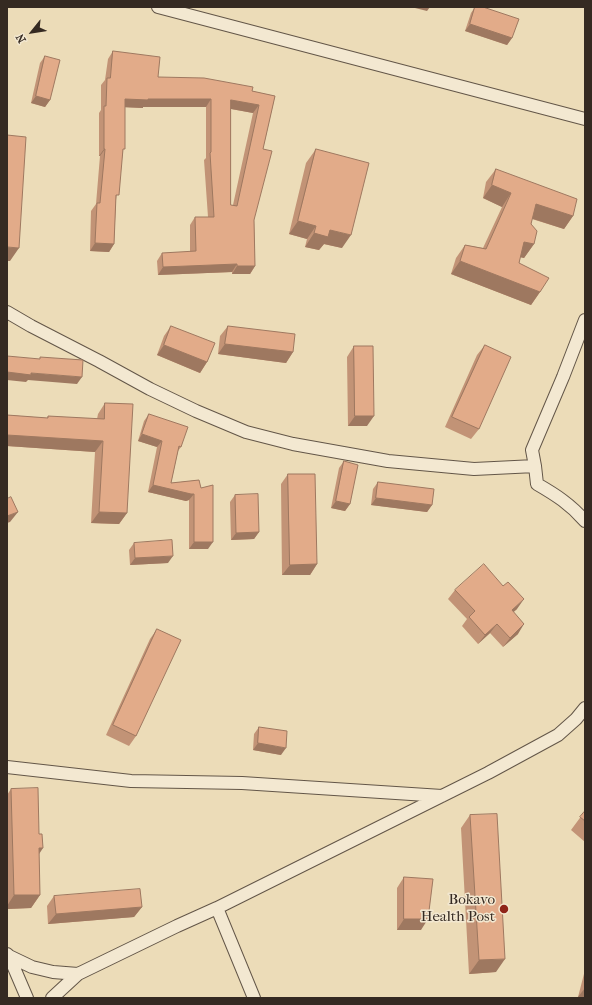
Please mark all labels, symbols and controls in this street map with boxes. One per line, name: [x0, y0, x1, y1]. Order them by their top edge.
north arrow: [12, 12, 52, 52]
text: N: [13, 31, 29, 45]
place label: Bokavo Health Post: [421, 891, 495, 926]
marker: Bokavo Health Post: [498, 903, 510, 915]

